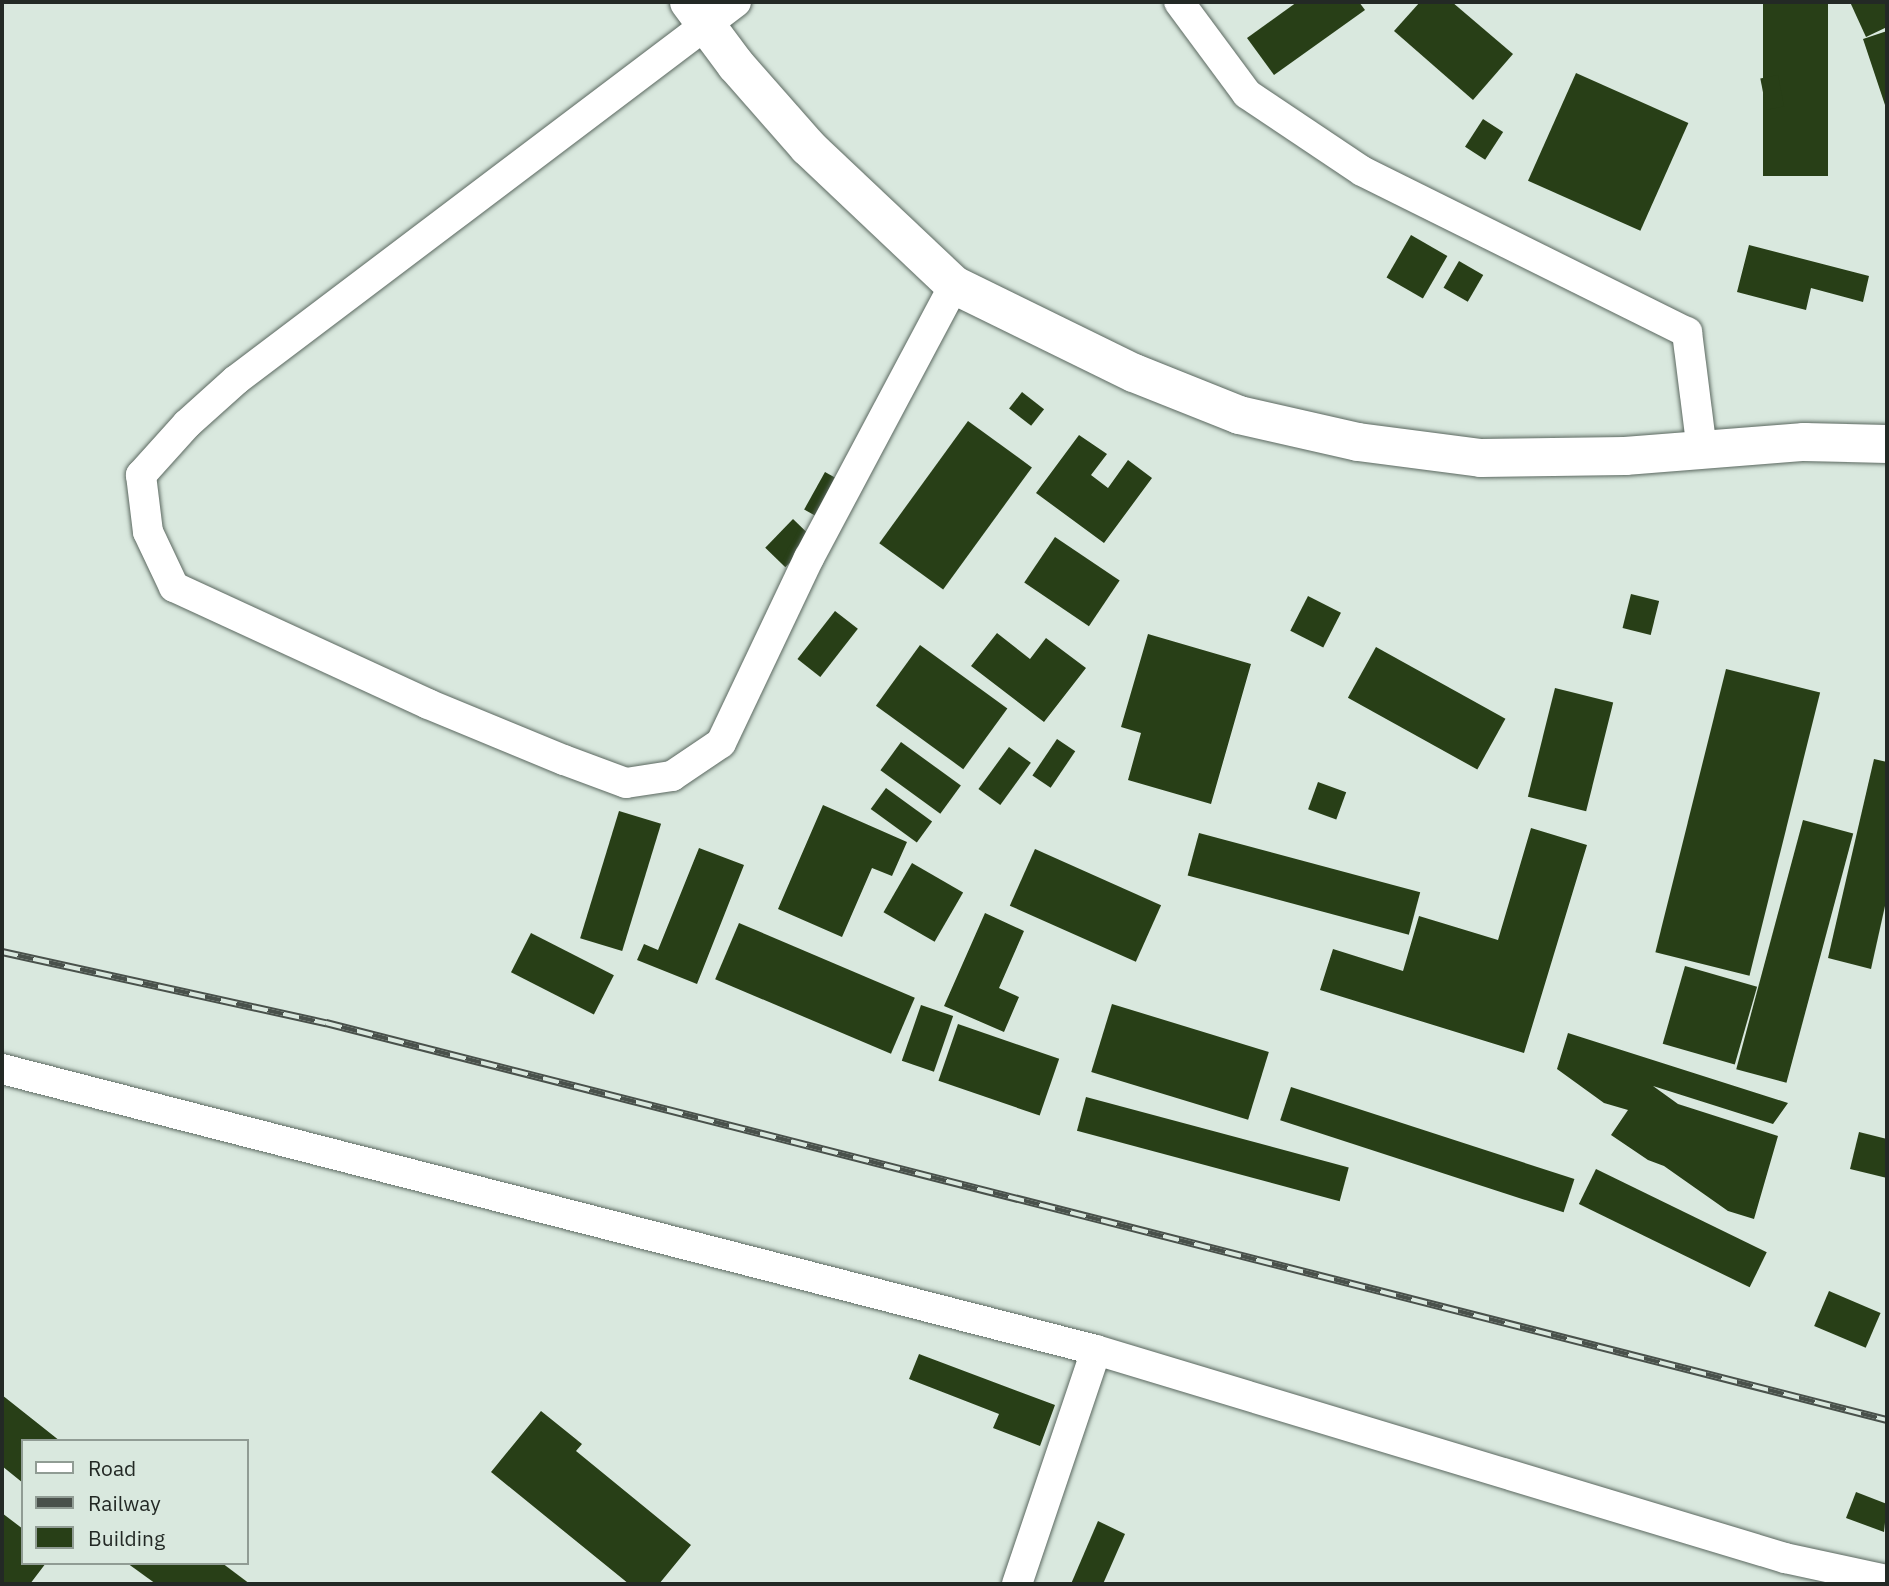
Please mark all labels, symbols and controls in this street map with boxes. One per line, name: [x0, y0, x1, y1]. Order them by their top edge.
legend: [21, 1439, 248, 1565]
text: Road: [88, 1454, 136, 1482]
text: Railway: [88, 1489, 161, 1517]
text: Building: [88, 1524, 165, 1552]

